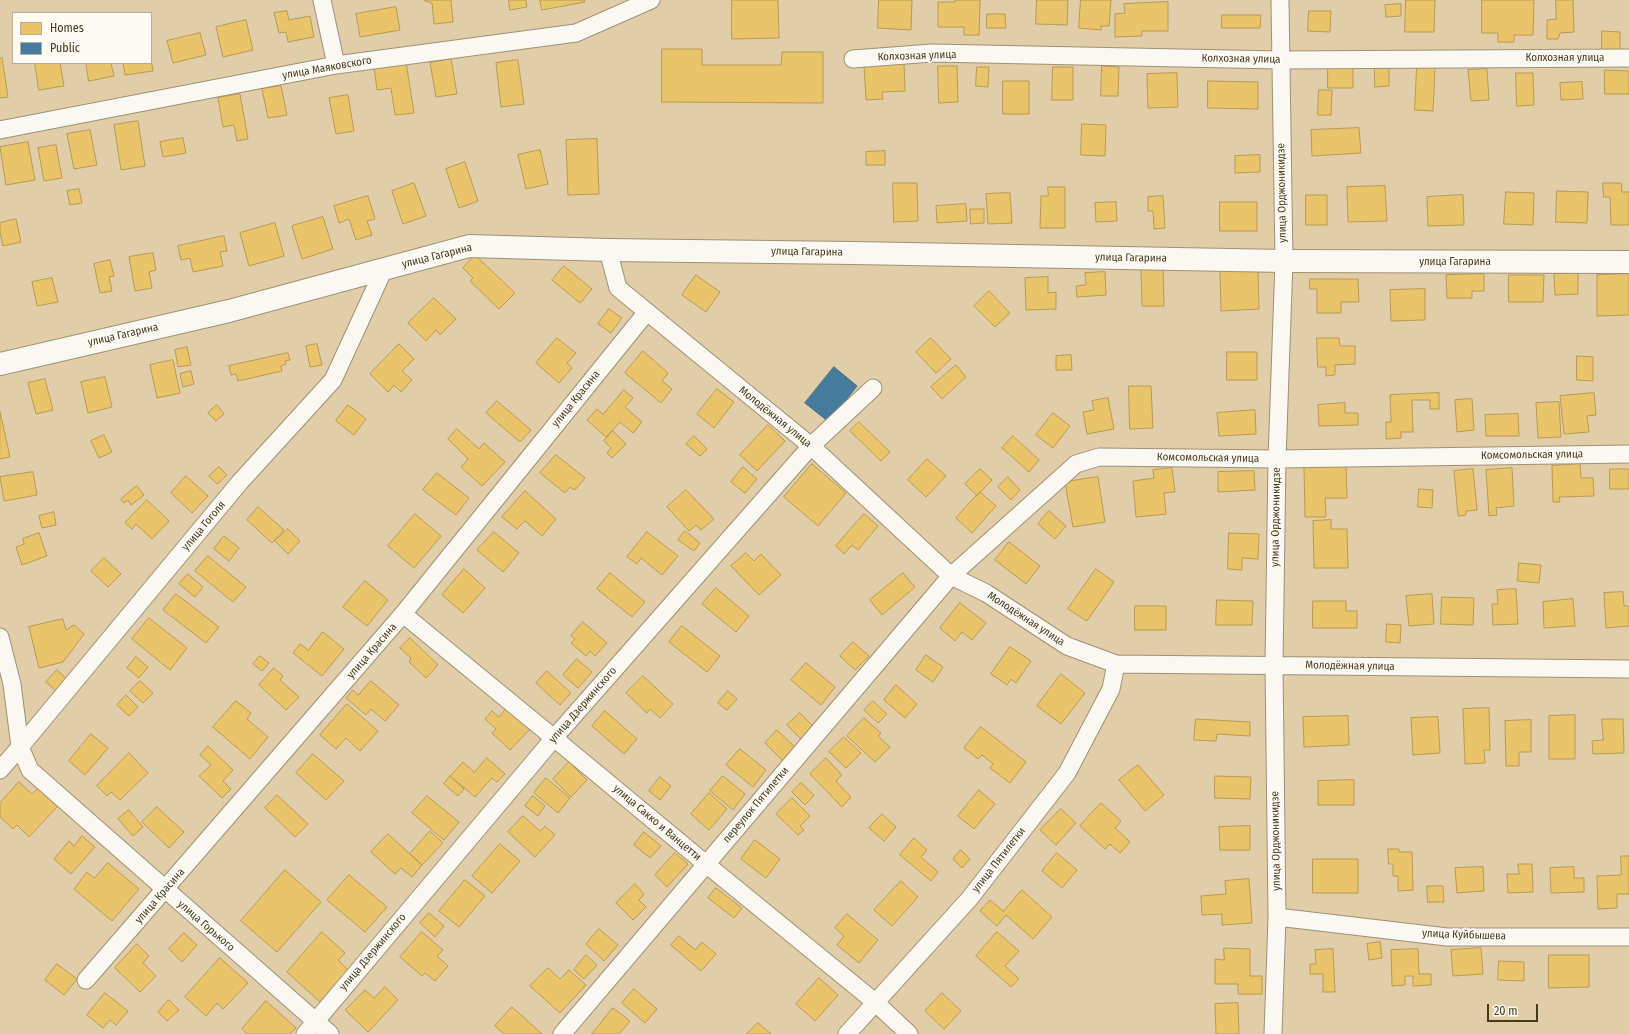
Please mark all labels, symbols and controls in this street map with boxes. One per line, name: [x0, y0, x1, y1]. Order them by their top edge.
legend: [12, 12, 152, 64]
text: Homes: [50, 21, 84, 35]
text: Public: [50, 41, 80, 55]
street label: Колхозная улица: [877, 48, 957, 64]
street label: Колхозная улица: [1525, 51, 1605, 65]
street label: Колхозная улица: [1201, 52, 1281, 66]
street label: улица Маяковского: [281, 54, 373, 82]
street label: улица Орджоникидзе: [1275, 143, 1289, 243]
street label: улица Гагарина: [401, 241, 473, 271]
street label: улица Гагарина: [771, 245, 843, 259]
street label: улица Гагарина: [1095, 251, 1167, 265]
street label: улица Гагарина: [1419, 255, 1491, 269]
street label: улица Гагарина: [87, 320, 159, 350]
street label: улица Красина: [549, 368, 603, 430]
street label: Молодёжная улица: [736, 384, 814, 450]
street label: Комсомольская улица: [1481, 448, 1583, 462]
street label: Комсомольская улица: [1157, 451, 1259, 465]
street label: улица Орджоникидзе: [1269, 467, 1283, 567]
street label: улица Гоголя: [179, 499, 229, 553]
street label: Молодёжная улица: [985, 589, 1067, 649]
street label: улица Красина: [344, 621, 400, 681]
street label: Молодёжная улица: [1305, 659, 1395, 673]
street label: улица Дзержинского: [546, 664, 620, 746]
street label: переулок Пятилетки: [720, 764, 792, 846]
street label: улица Сакко и Ванцетти: [610, 782, 704, 864]
street label: улица Орджоникидзе: [1269, 791, 1283, 891]
street label: улица Пятилетки: [969, 825, 1029, 895]
street label: улица Красина: [132, 866, 188, 926]
street label: улица Горького: [175, 898, 237, 954]
street label: улица Дзержинского: [337, 911, 409, 993]
street label: улица Куйбышева: [1422, 927, 1506, 943]
scale bar: [1489, 996, 1540, 1022]
text: 20 m: [1494, 1004, 1518, 1018]

